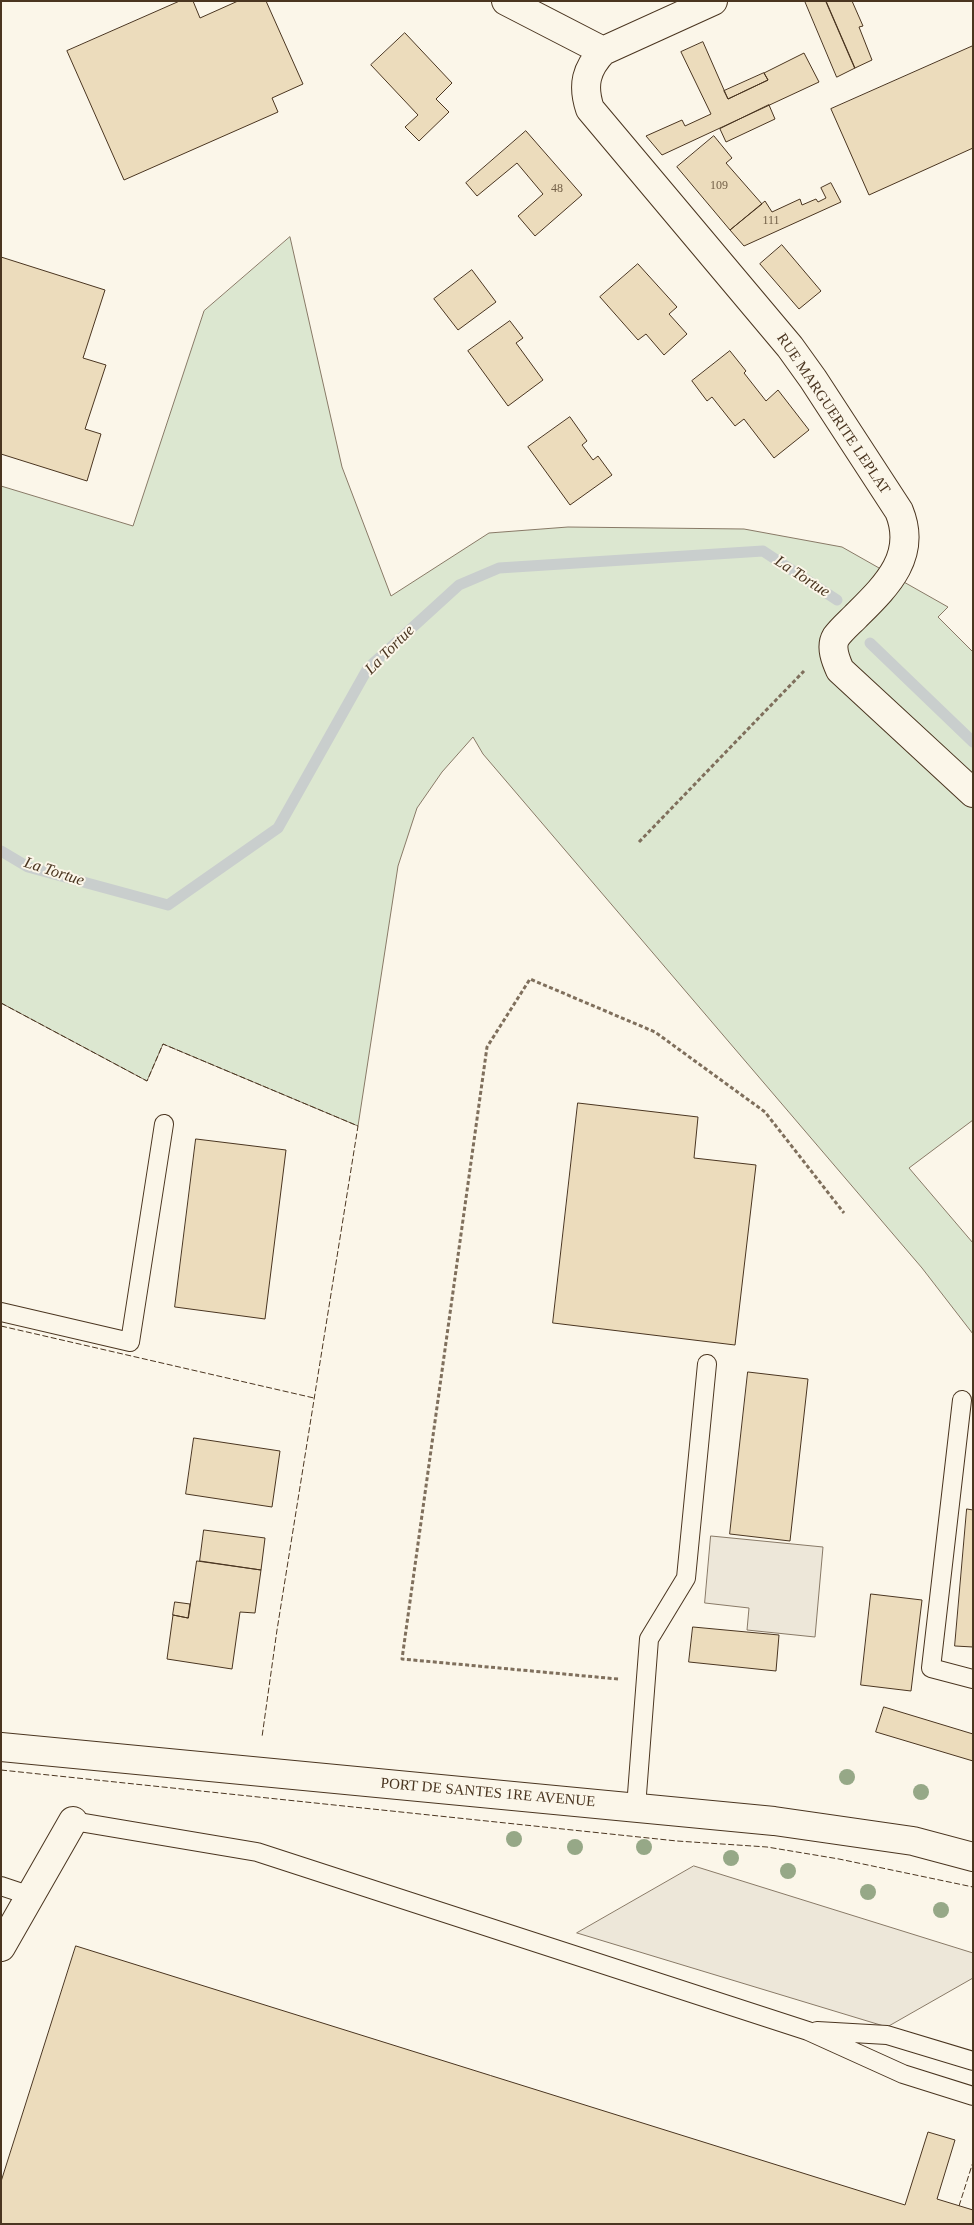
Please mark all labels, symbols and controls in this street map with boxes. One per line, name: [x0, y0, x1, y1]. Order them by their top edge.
house number: 109: [710, 179, 728, 193]
house number: 48: [551, 182, 563, 196]
house number: 111: [762, 214, 780, 228]
street label: RUE MARGUERITE LEPLAT: [772, 330, 894, 498]
water label: La Tortue: [771, 552, 833, 602]
water label: La Tortue: [361, 621, 419, 679]
water label: La Tortue: [22, 853, 86, 891]
street label: PORT DE SANTES 1RE AVENUE: [380, 1775, 596, 1811]

